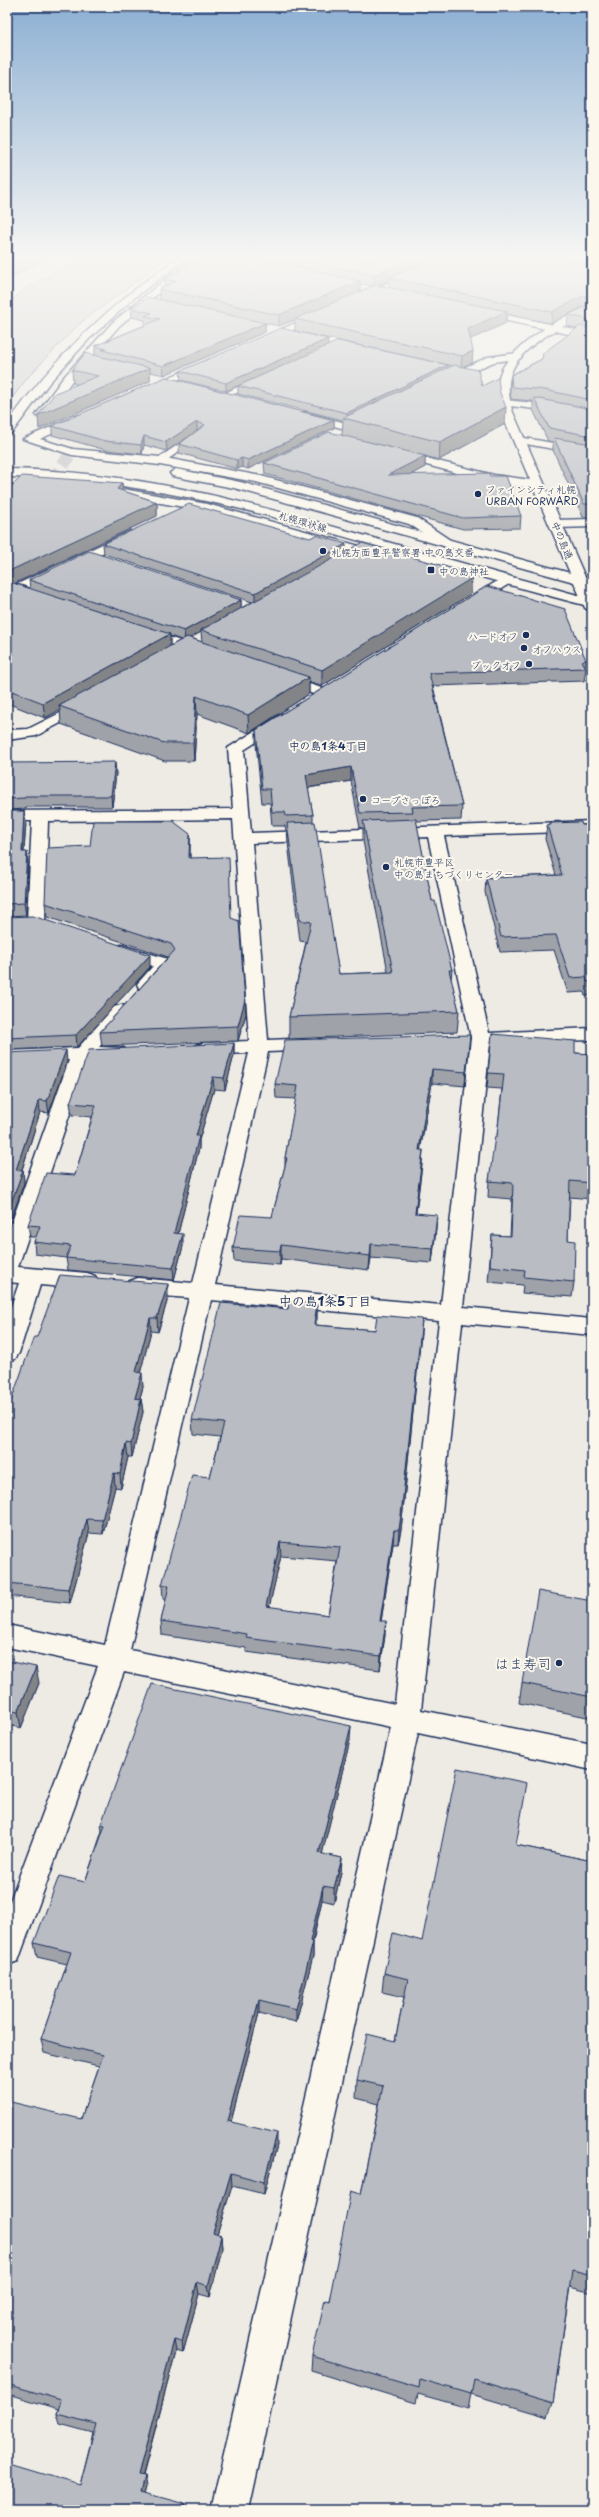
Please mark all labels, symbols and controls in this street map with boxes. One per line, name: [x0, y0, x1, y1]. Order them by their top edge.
place label: ファインシティ札幌 URBAN FORWARD: [486, 481, 579, 508]
marker: ファインシティ札幌 URBAN FORWARD: [473, 489, 483, 499]
street label: 札幌環状線: [277, 507, 329, 535]
street label: 中の島通: [548, 519, 578, 561]
place label: 札幌方面豊平警察署 中の島交番: [331, 544, 474, 559]
marker: 札幌方面豊平警察署 中の島交番: [318, 546, 328, 556]
place label: 中の島神社: [439, 563, 489, 578]
marker: 中の島神社: [426, 565, 436, 575]
place label: ハードオフ: [468, 628, 518, 643]
marker: ハードオフ: [521, 630, 531, 640]
place label: オフハウス: [532, 641, 581, 656]
marker: オフハウス: [519, 643, 529, 653]
place label: ブックオフ: [471, 657, 521, 672]
marker: ブックオフ: [524, 659, 534, 669]
district label: 中の島1条4丁目: [289, 737, 367, 754]
place label: コープさっぽろ: [371, 792, 441, 807]
marker: コープさっぽろ: [358, 794, 368, 804]
place label: 札幌市豊平区 中の島まちづくりセンター: [394, 854, 514, 881]
marker: 札幌市豊平区 中の島まちづくりセンター: [381, 862, 391, 872]
district label: 中の島1条5丁目: [279, 1291, 371, 1310]
place label: はま寿司: [495, 1653, 551, 1674]
marker: はま寿司: [554, 1658, 564, 1668]

